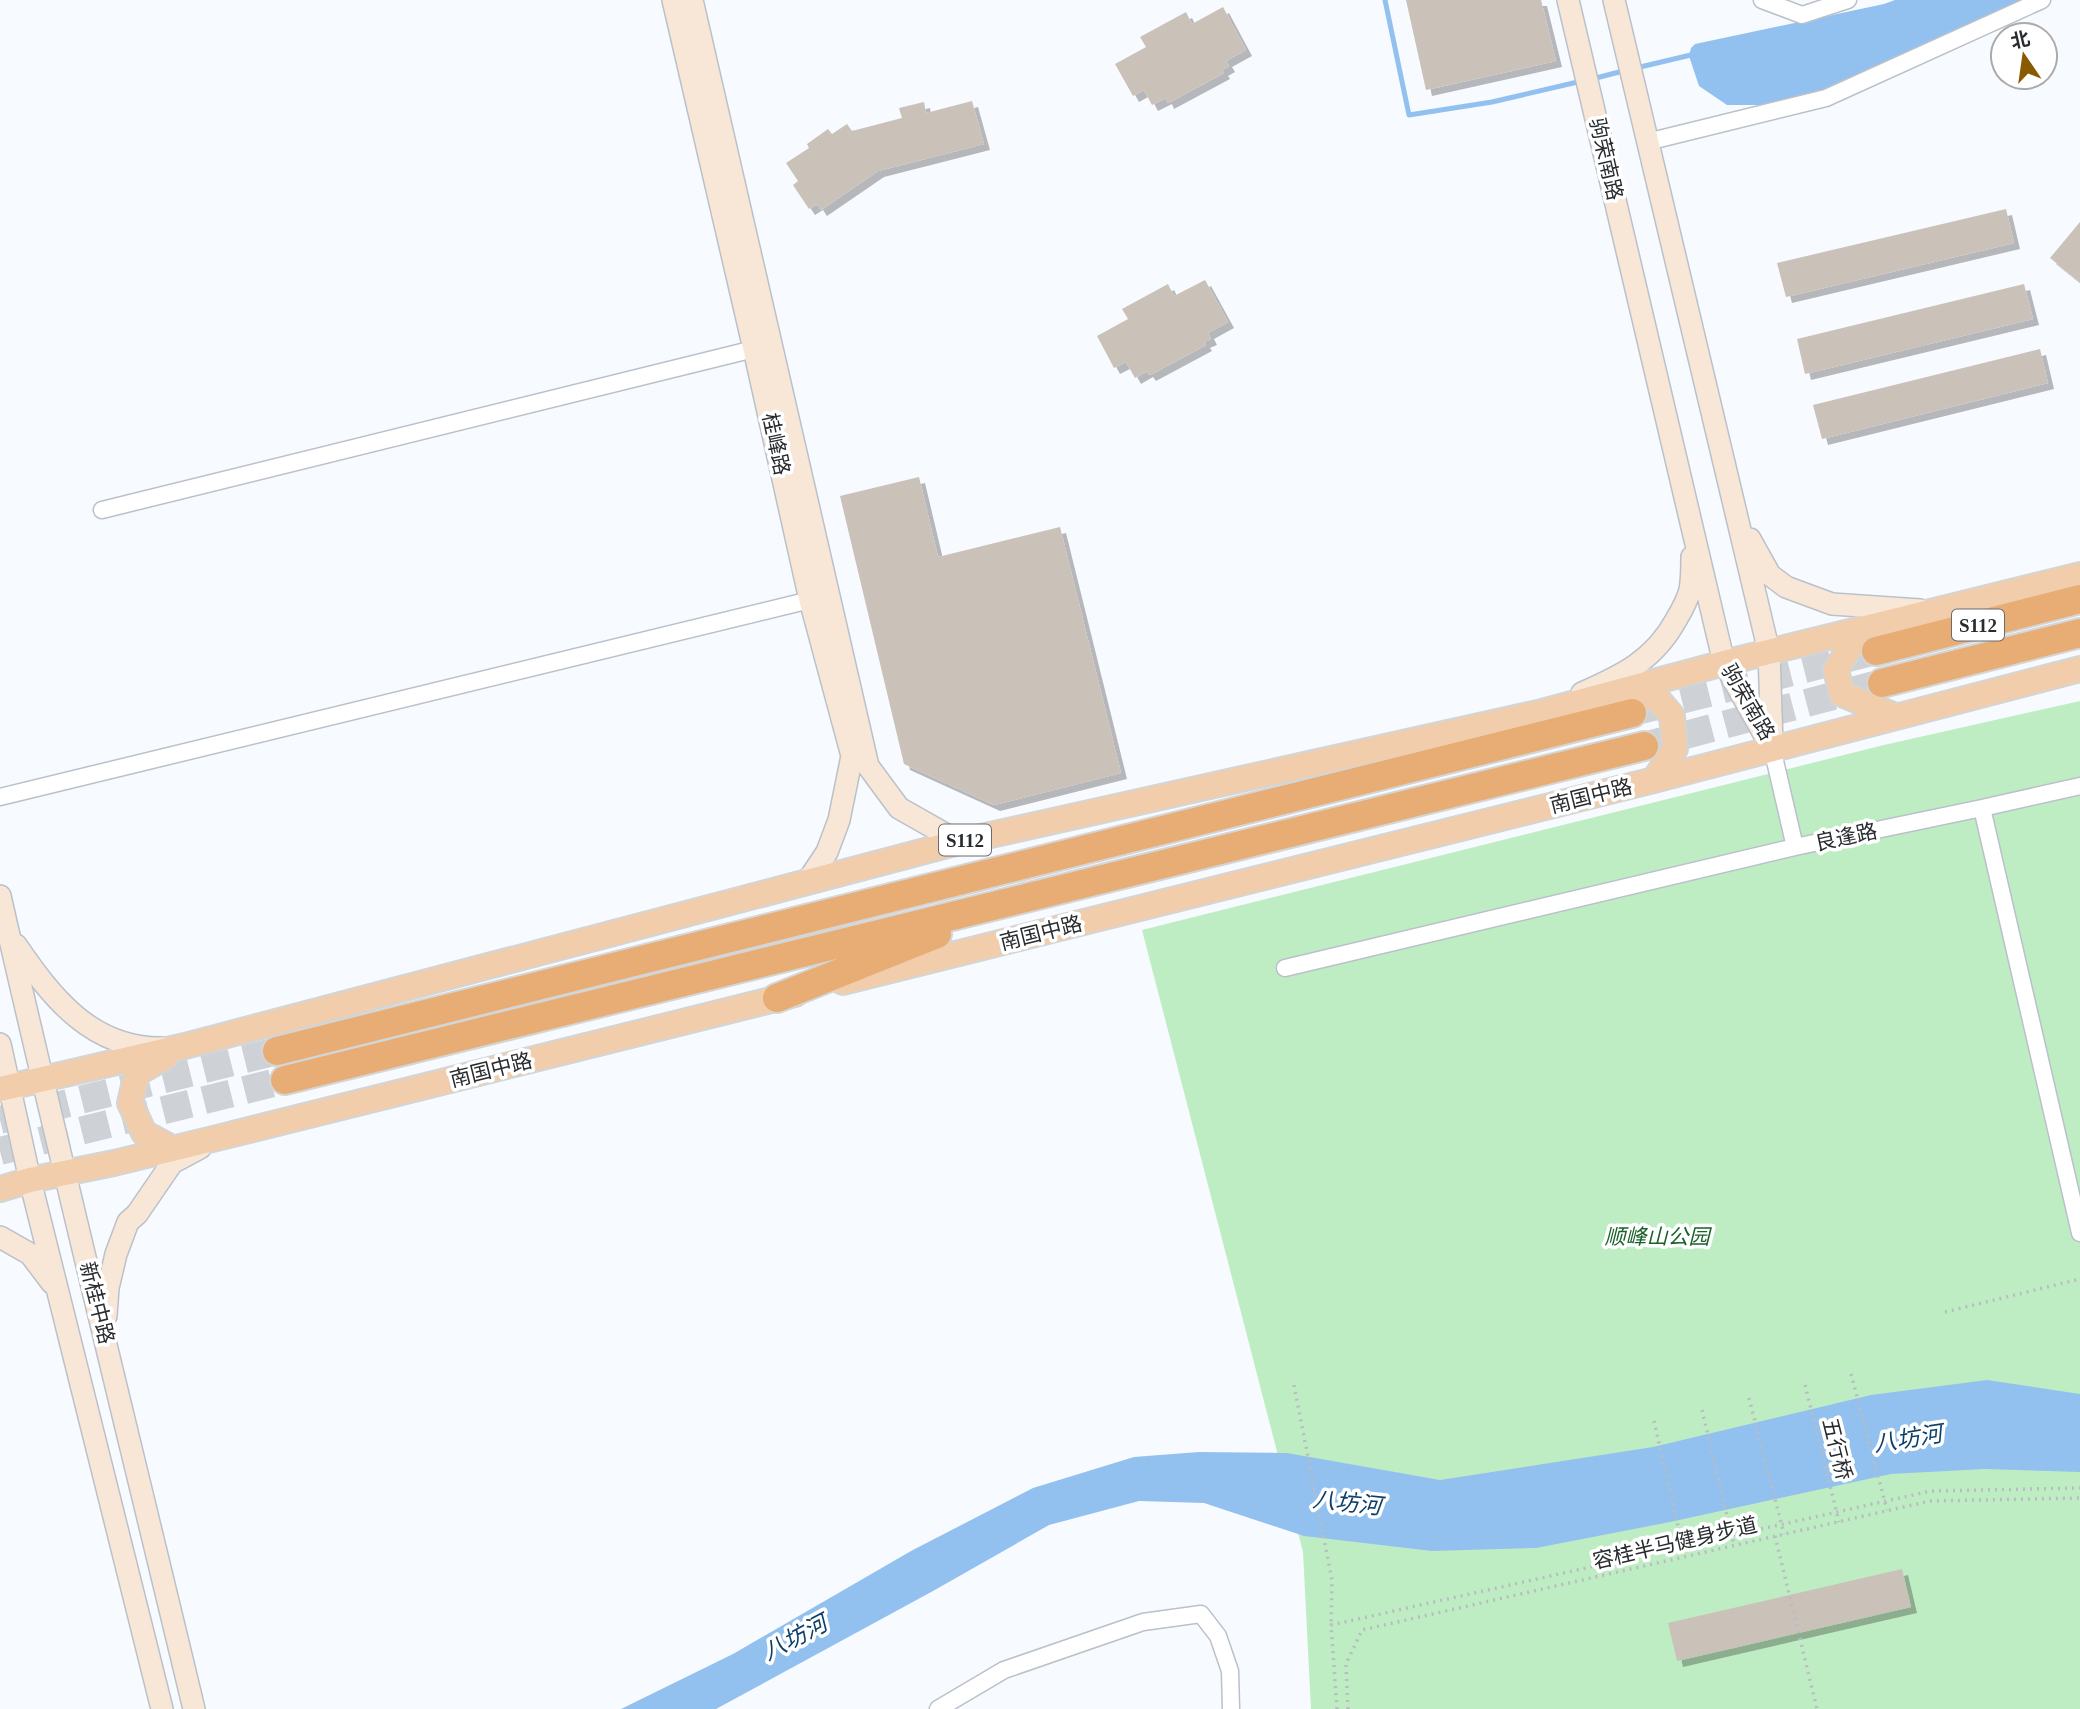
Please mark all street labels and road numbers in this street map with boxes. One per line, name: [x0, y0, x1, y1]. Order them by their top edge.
street label: 驹荣南路: [1585, 115, 1627, 203]
street label: 桂峰路: [758, 411, 794, 477]
road number: S112: [1952, 610, 2004, 640]
street label: 驹荣南路: [1717, 660, 1779, 744]
street label: 南国中路: [1547, 774, 1635, 818]
street label: 良逢路: [1813, 819, 1879, 855]
road number: S112: [939, 824, 991, 856]
street label: 南国中路: [997, 911, 1085, 955]
street label: 南国中路: [447, 1048, 535, 1092]
street label: 新桂中路: [75, 1259, 119, 1347]
street label: 五行桥: [1818, 1416, 1856, 1482]
street label: 容桂半马健身步道: [1590, 1512, 1760, 1574]

